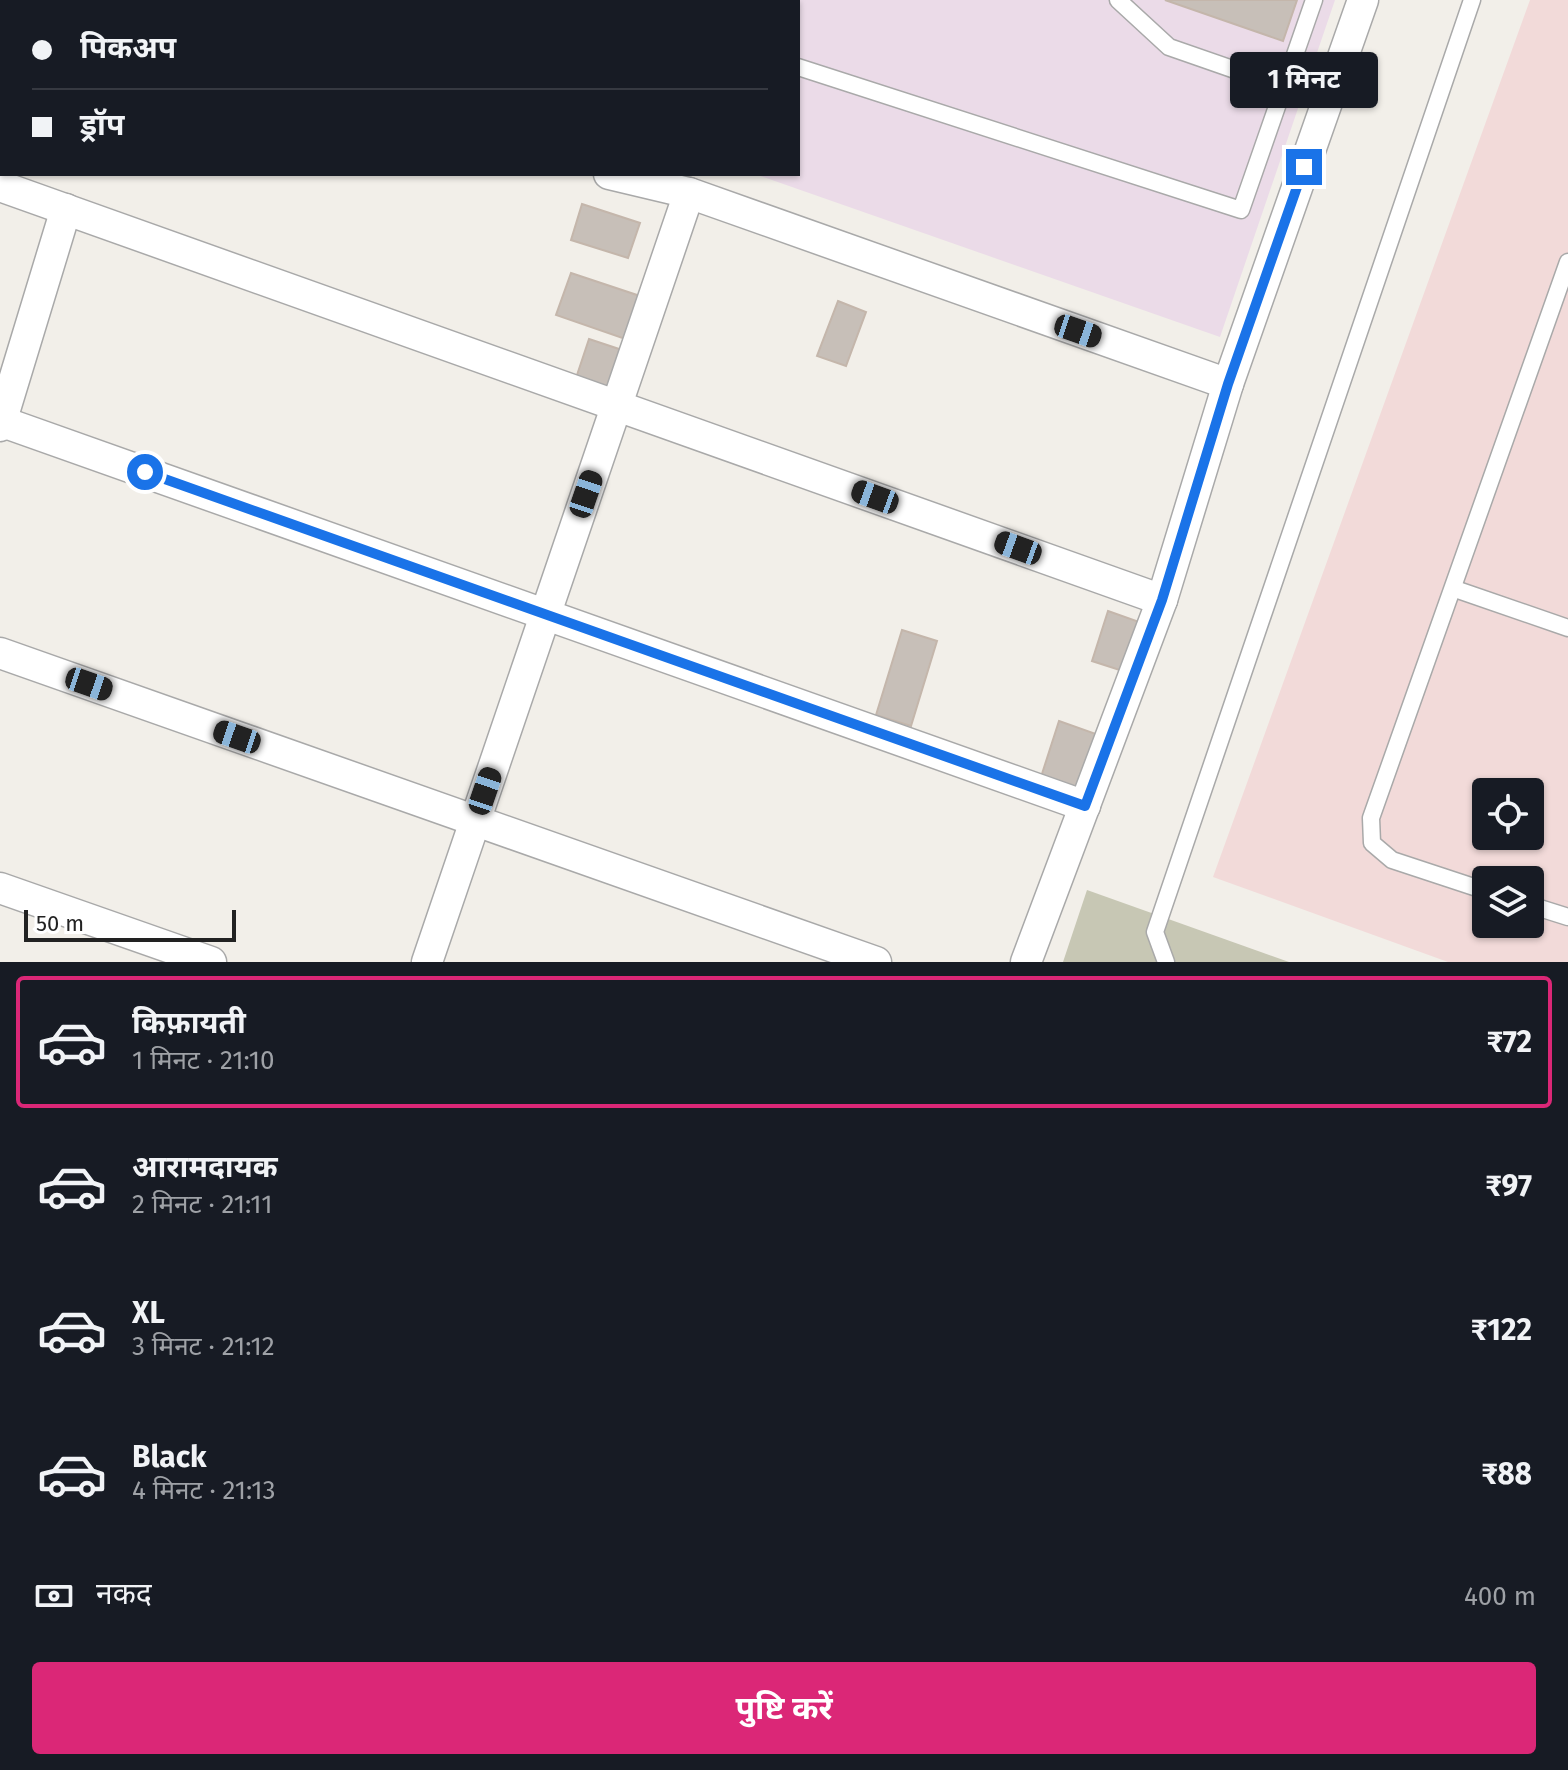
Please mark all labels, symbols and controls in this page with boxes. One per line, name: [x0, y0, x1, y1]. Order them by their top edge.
text: पिकअप: [80, 30, 176, 66]
callout: 1 मिनट: [1230, 51, 1378, 107]
text: 1 मिनट: [1268, 64, 1340, 95]
text: ड्रॉप: [80, 107, 124, 143]
route end: [1286, 149, 1322, 185]
car: [1051, 312, 1105, 350]
route start: [127, 454, 163, 490]
car: [567, 467, 605, 521]
car: [848, 478, 902, 516]
car: [991, 529, 1045, 567]
car: [62, 665, 116, 703]
car: [210, 718, 264, 756]
car: [466, 764, 504, 818]
map controls: [1472, 778, 1544, 938]
button: locate: [1472, 778, 1544, 850]
button: layers: [1472, 866, 1544, 938]
scale bar: [24, 906, 236, 942]
text: 50 m: [36, 910, 84, 937]
text: किफ़ायती: [132, 1005, 246, 1041]
icon: car: [36, 1006, 108, 1078]
text: ₹72: [1486, 1024, 1532, 1060]
text: 1 मिनट · 21:10: [132, 1045, 274, 1076]
text: आरामदायक: [132, 1149, 278, 1185]
icon: car: [36, 1150, 108, 1222]
text: ₹97: [1485, 1168, 1532, 1204]
text: 2 मिनट · 21:11: [132, 1189, 272, 1220]
icon: car: [36, 1294, 108, 1366]
text: XL: [132, 1295, 165, 1331]
text: ₹122: [1471, 1312, 1532, 1348]
text: 3 मिनट · 21:12: [132, 1331, 275, 1362]
icon: car: [36, 1438, 108, 1510]
text: Black: [132, 1439, 207, 1475]
text: ₹88: [1481, 1456, 1532, 1492]
text: 4 मिनट · 21:13: [132, 1475, 275, 1506]
icon: cash: [32, 1574, 76, 1618]
text: नकद: [96, 1576, 152, 1612]
text: 400 m: [1464, 1581, 1536, 1612]
button: पुष्टि करें: [32, 1662, 1536, 1754]

